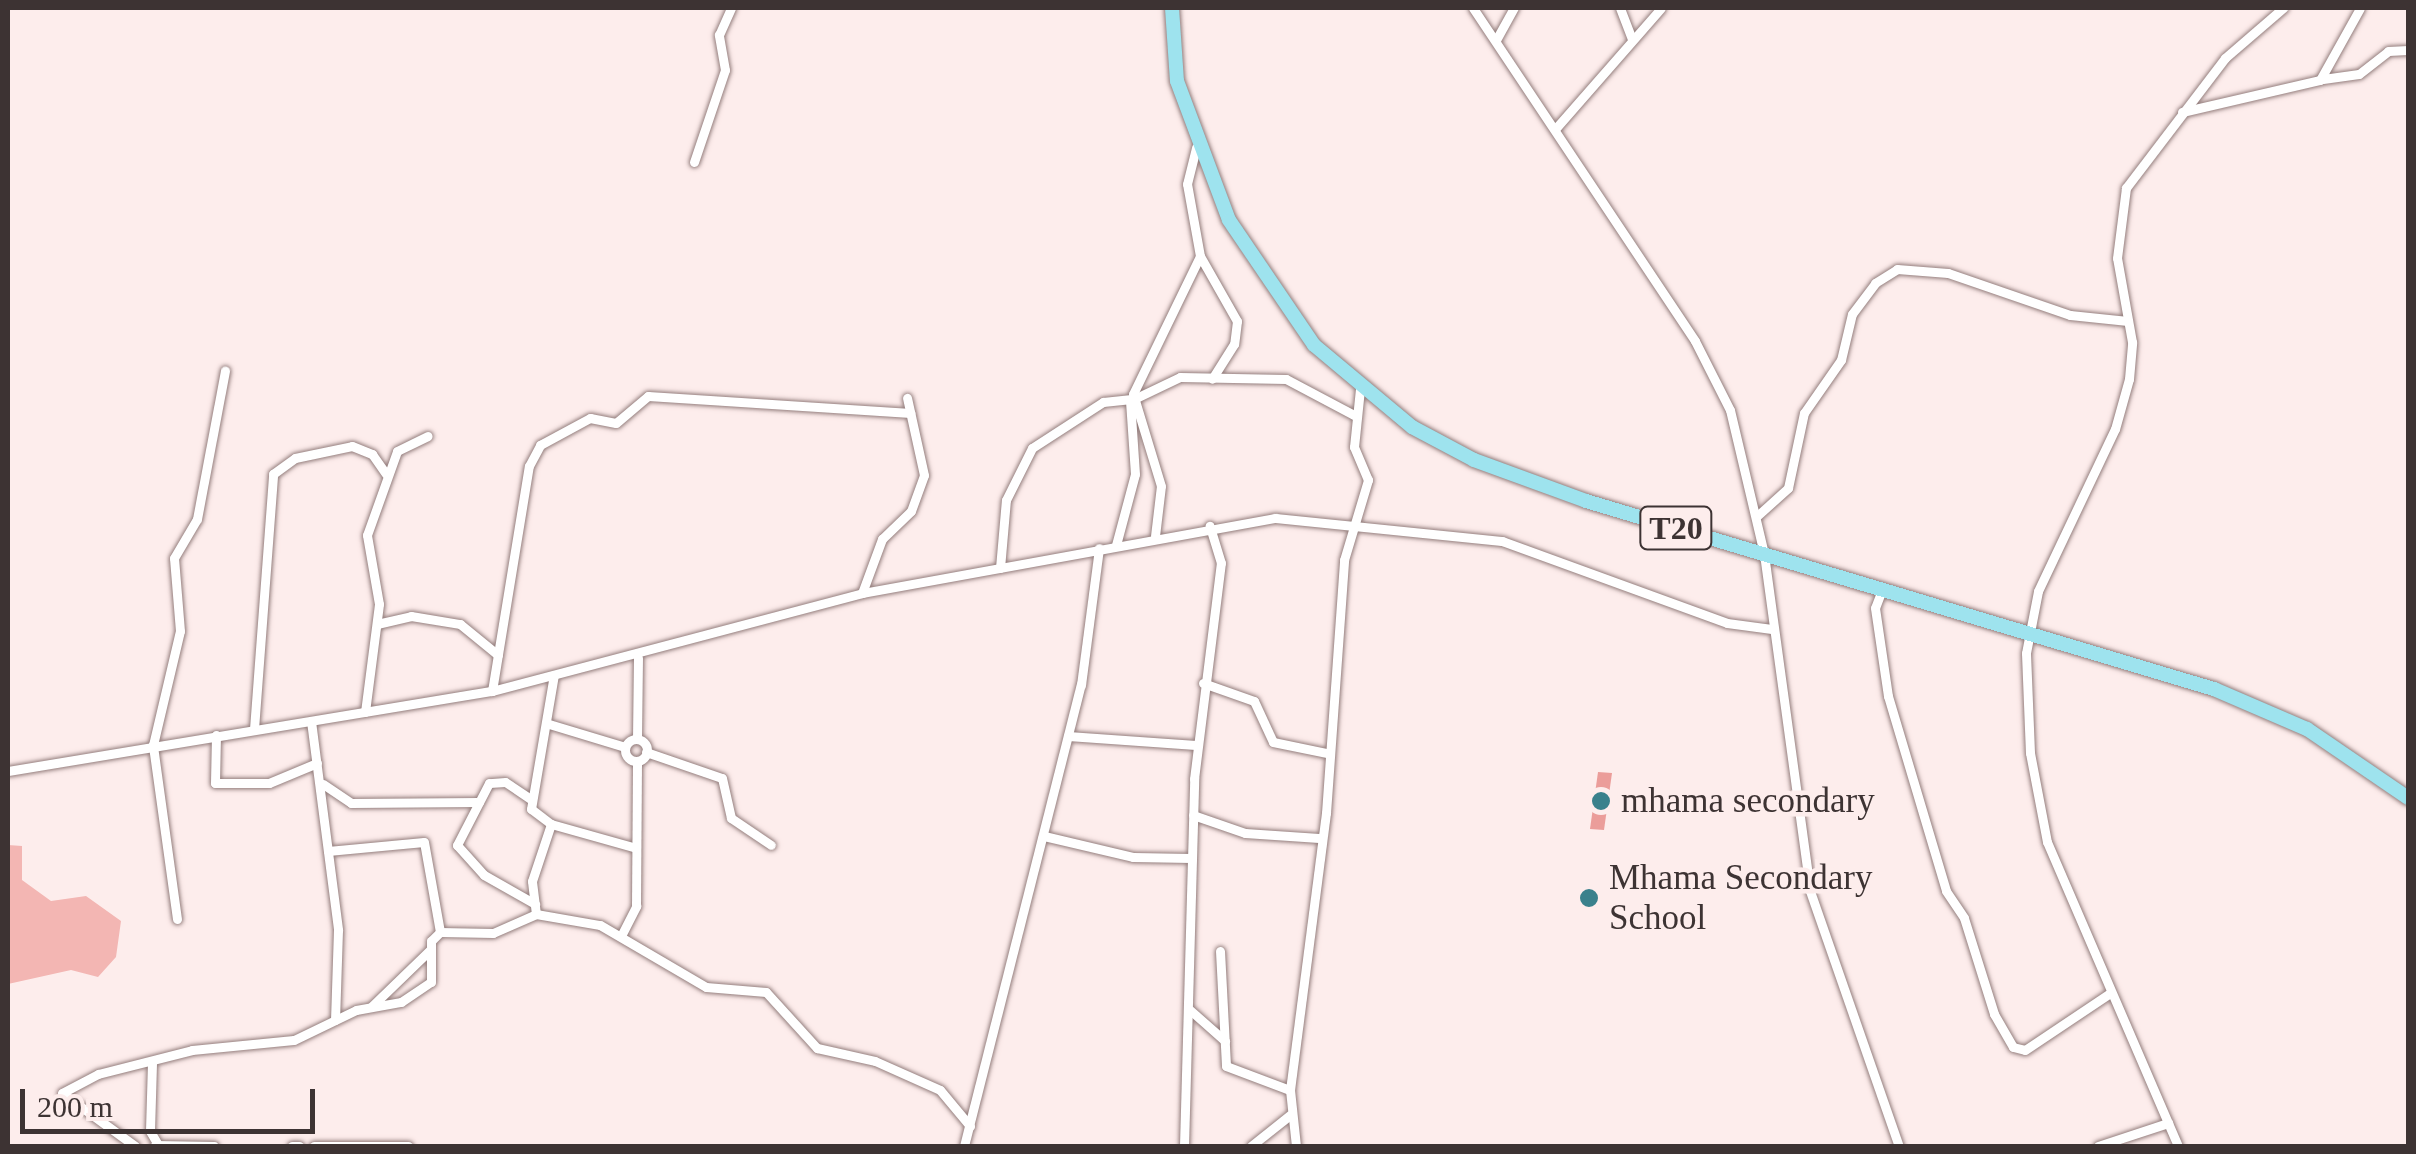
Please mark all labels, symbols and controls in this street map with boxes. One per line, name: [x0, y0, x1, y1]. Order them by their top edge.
road number: T20: [1638, 501, 1714, 555]
place label: mhama secondary: [1621, 780, 1875, 822]
marker: mhama secondary: [1590, 790, 1612, 812]
place label: Mhama Secondary School: [1609, 857, 1872, 939]
marker: Mhama Secondary School: [1578, 887, 1600, 909]
scale bar: [25, 1069, 320, 1131]
text: 200 m: [37, 1090, 113, 1123]

